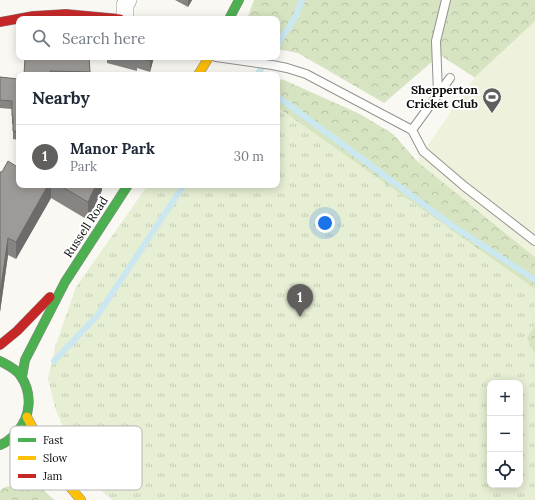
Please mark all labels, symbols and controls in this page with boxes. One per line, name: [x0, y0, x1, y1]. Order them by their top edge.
search box: [16, 16, 280, 60]
icon: search: [30, 27, 52, 49]
text: Search here: [62, 29, 145, 48]
place label: Shepperton Cricket Club: [406, 82, 478, 111]
sports icon: Shepperton Cricket Club: [481, 86, 503, 114]
text: Nearby: [32, 87, 90, 109]
text: Manor Park: [70, 139, 155, 158]
text: 1: [42, 148, 48, 165]
text: 30 m: [234, 148, 264, 165]
text: Park: [70, 158, 97, 175]
street label: Russell Road: [60, 193, 111, 260]
your location: [315, 213, 335, 233]
pin: 1: [287, 284, 313, 317]
map controls: [487, 380, 523, 488]
button: +: [487, 380, 523, 416]
button: −: [487, 416, 523, 452]
legend: [10, 426, 142, 490]
text: Fast: [43, 433, 64, 447]
text: Slow: [43, 451, 68, 465]
button: locate: [487, 452, 523, 488]
text: Jam: [42, 469, 63, 483]

